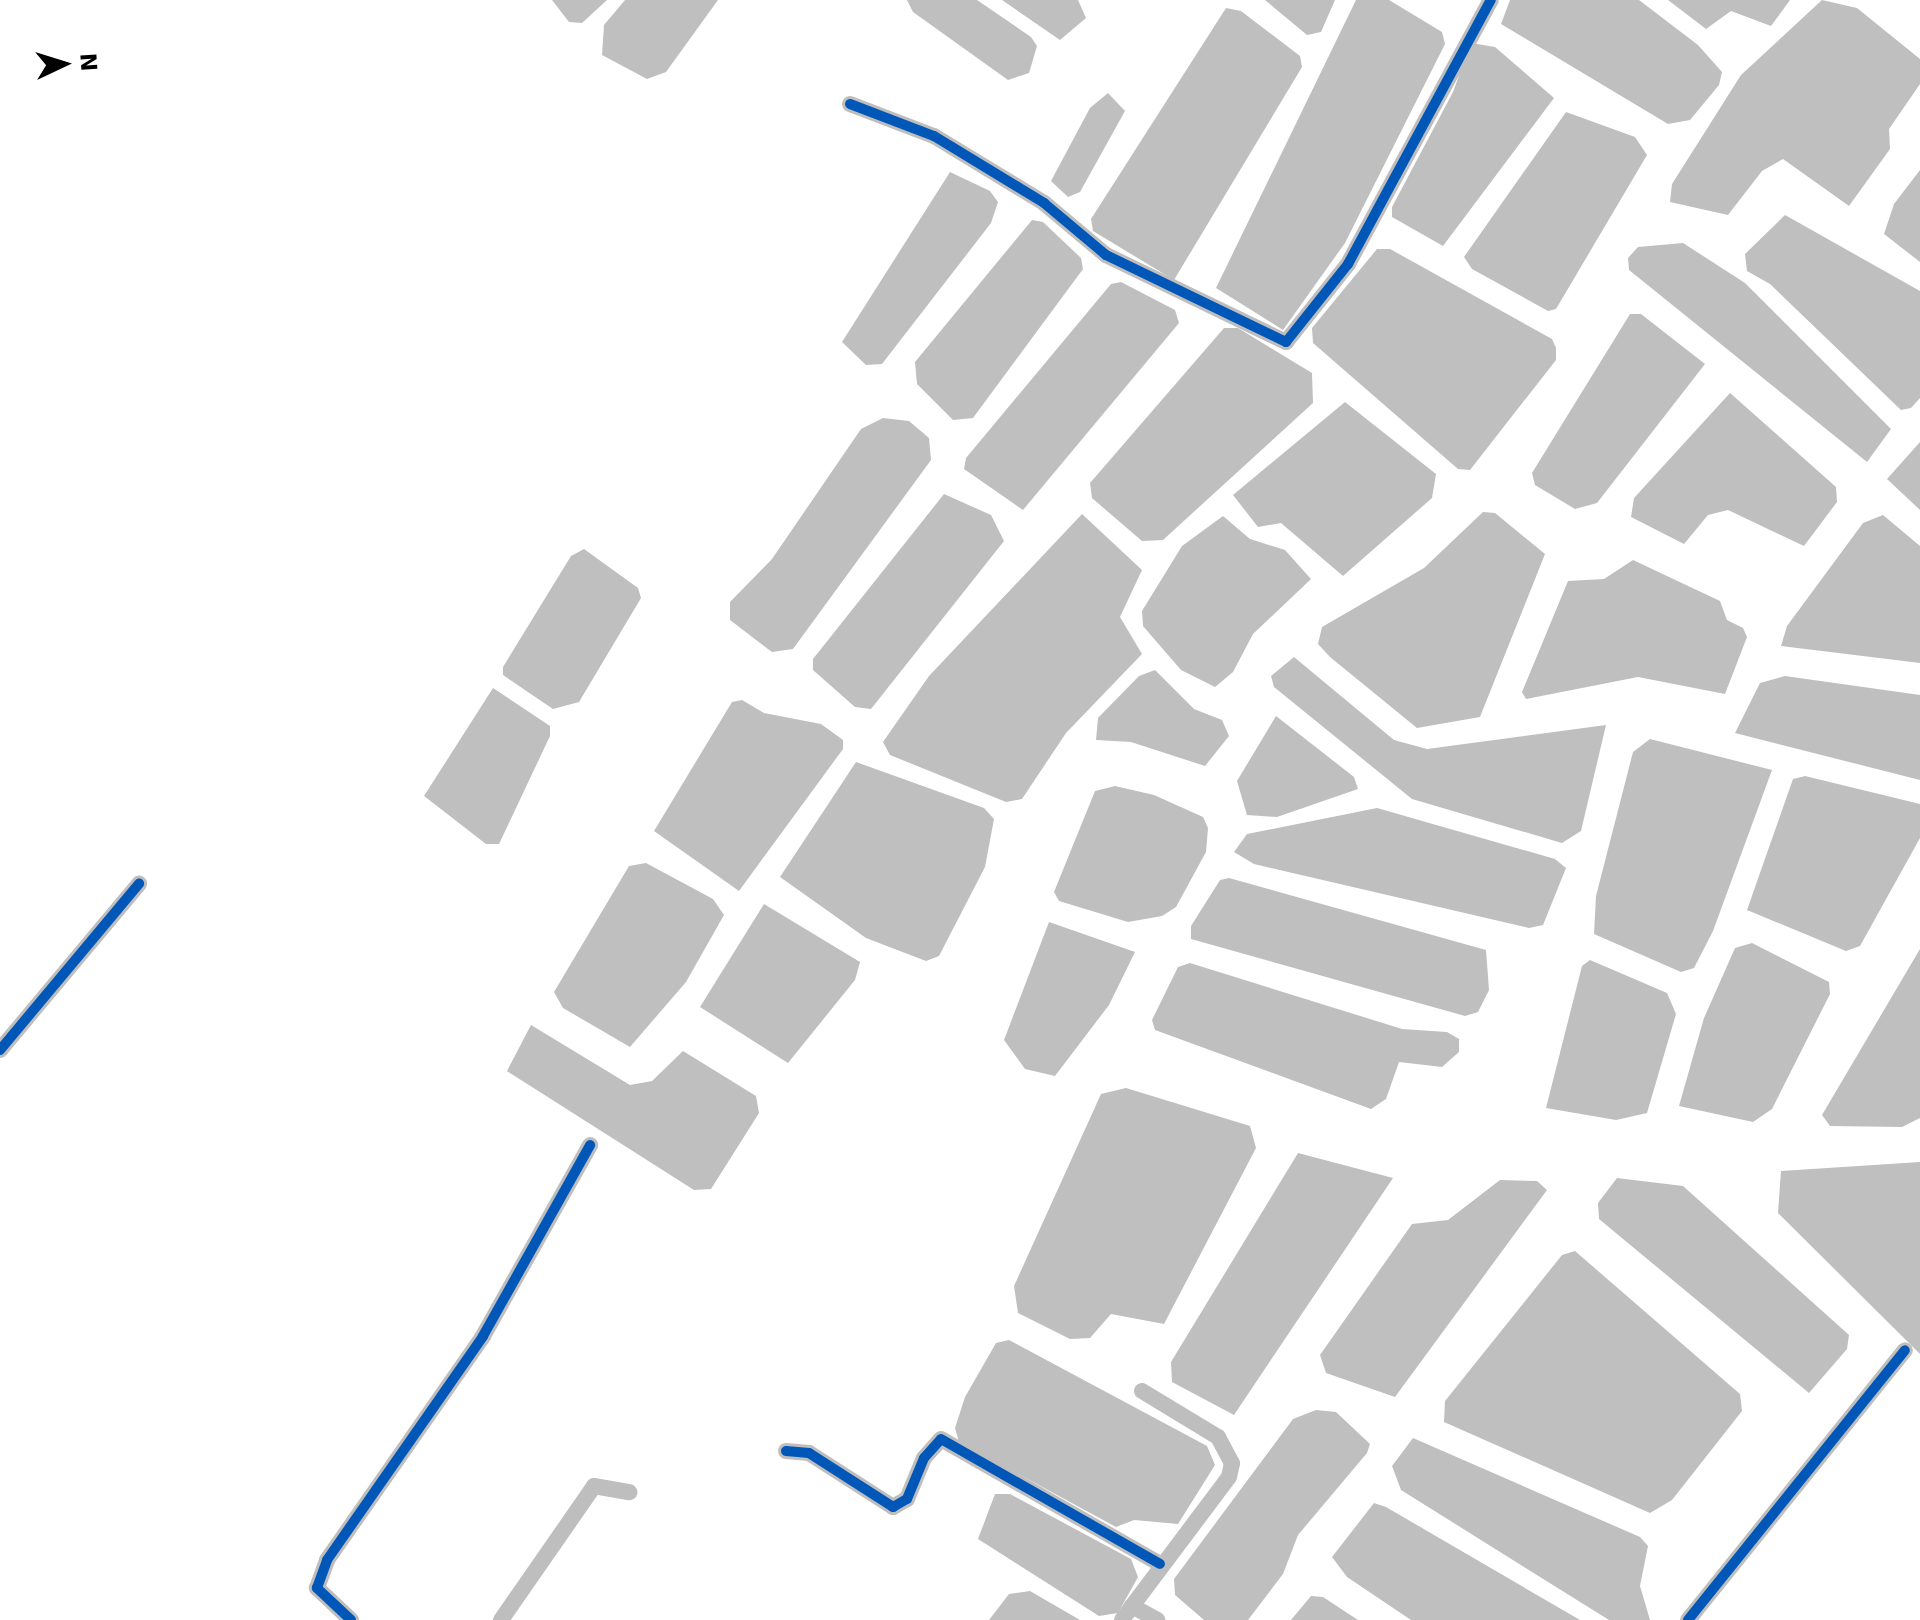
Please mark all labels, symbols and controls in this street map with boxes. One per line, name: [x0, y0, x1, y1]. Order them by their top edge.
north arrow: [24, 24, 104, 104]
text: N: [75, 52, 102, 72]

